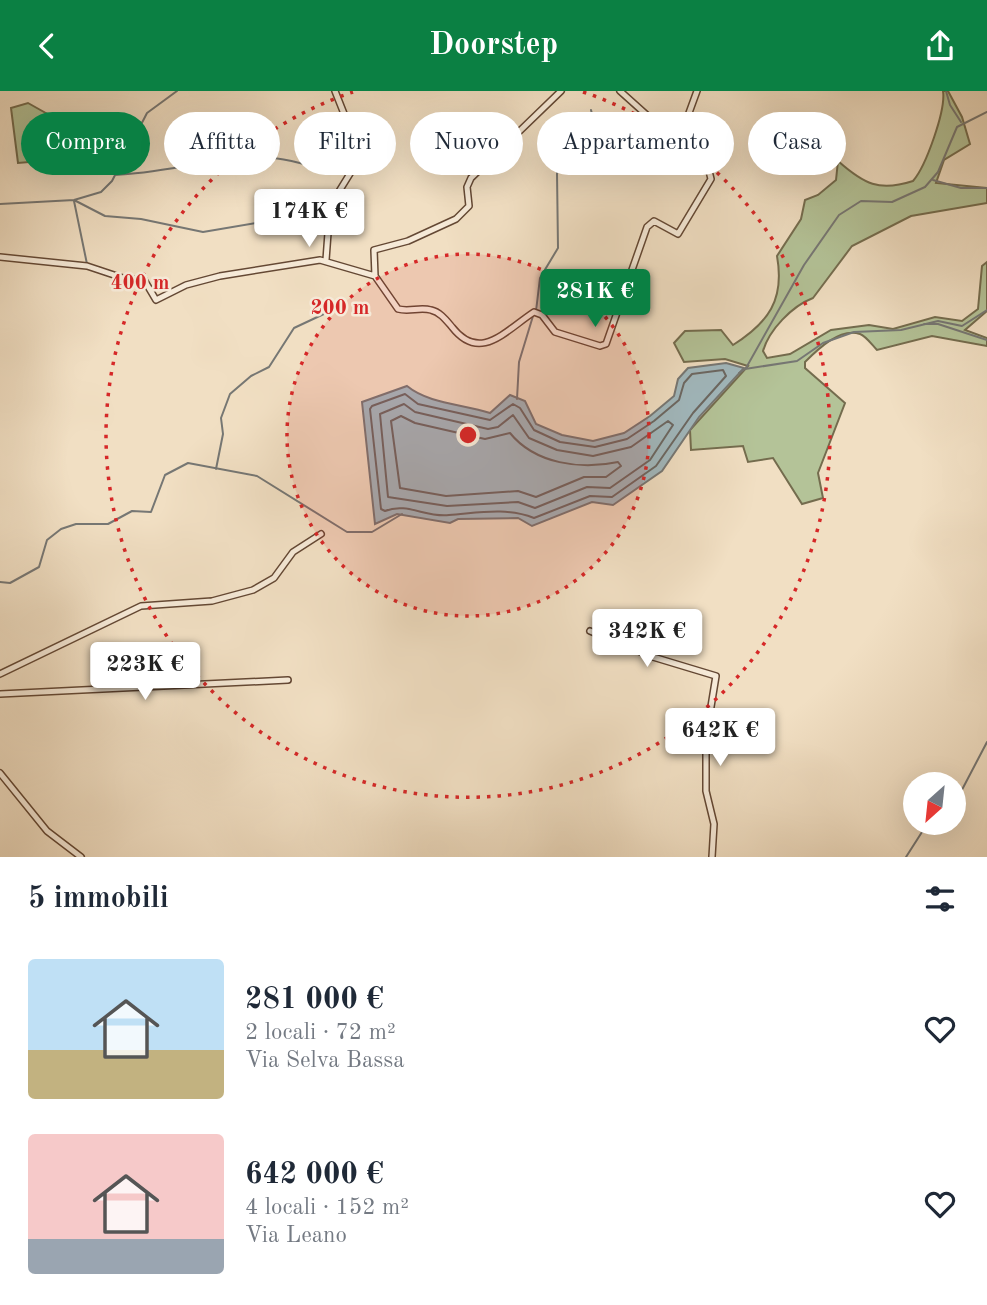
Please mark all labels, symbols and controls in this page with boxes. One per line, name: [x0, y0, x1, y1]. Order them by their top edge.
icon: back: [28, 27, 66, 65]
icon: share: [921, 27, 959, 65]
text: Doorstep: [429, 30, 558, 62]
chip: Compra: [21, 112, 150, 175]
chip: Affitta: [164, 112, 280, 175]
chip: Filtri: [294, 112, 396, 175]
chip: Nuovo: [410, 112, 523, 175]
chip: Appartamento: [537, 112, 734, 175]
chip: Casa: [748, 112, 846, 175]
pin: 174K €: [252, 190, 366, 249]
text: 174K €: [270, 200, 348, 223]
pin: 281K €: [538, 269, 652, 329]
text: 400 m: [110, 273, 170, 294]
text: 281K €: [556, 280, 634, 303]
text: 200 m: [310, 298, 370, 319]
centre of rings: [456, 423, 480, 447]
pin: 342K €: [590, 609, 704, 669]
text: 342K €: [608, 620, 686, 643]
pin: 223K €: [88, 643, 202, 702]
text: 223K €: [106, 653, 184, 676]
pin: 642K €: [663, 709, 777, 768]
text: 642K €: [681, 719, 759, 742]
north arrow: [903, 772, 966, 835]
map controls: [903, 772, 966, 835]
icon: filters: [921, 880, 959, 918]
text: 5 immobili: [28, 884, 169, 914]
text: 281 000 €: [245, 985, 384, 1015]
icon: home: [84, 987, 168, 1071]
icon: heart: [921, 1010, 959, 1048]
text: 2 locali · 72 m²: [245, 1021, 396, 1044]
text: Via Selva Bassa: [245, 1049, 405, 1072]
text: 642 000 €: [245, 1160, 384, 1190]
icon: home: [84, 1162, 168, 1246]
icon: heart: [921, 1185, 959, 1223]
text: 4 locali · 152 m²: [245, 1196, 409, 1219]
text: Via Leano: [245, 1224, 347, 1247]

